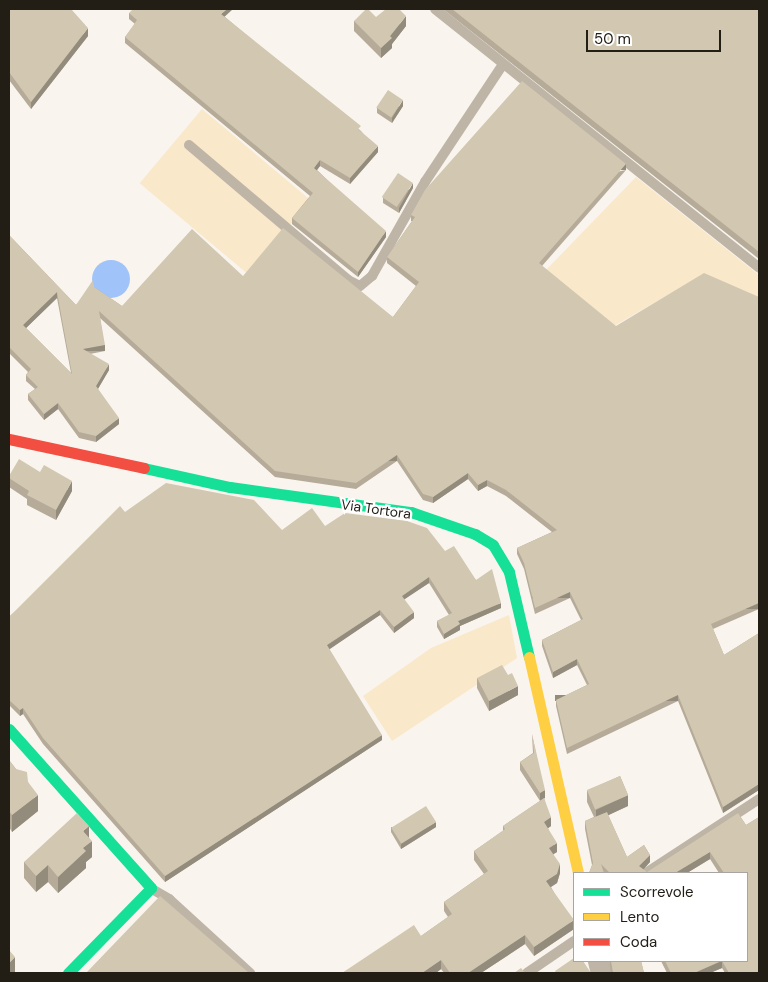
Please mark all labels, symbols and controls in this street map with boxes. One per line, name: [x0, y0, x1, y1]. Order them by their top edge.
scale bar: [588, 20, 723, 52]
text: 50 m: [594, 29, 631, 49]
street label: Via Tortora: [340, 496, 412, 522]
legend: [573, 872, 748, 962]
text: Scorrevole: [620, 882, 694, 902]
text: Lento: [620, 907, 659, 927]
text: Coda: [620, 932, 657, 952]

